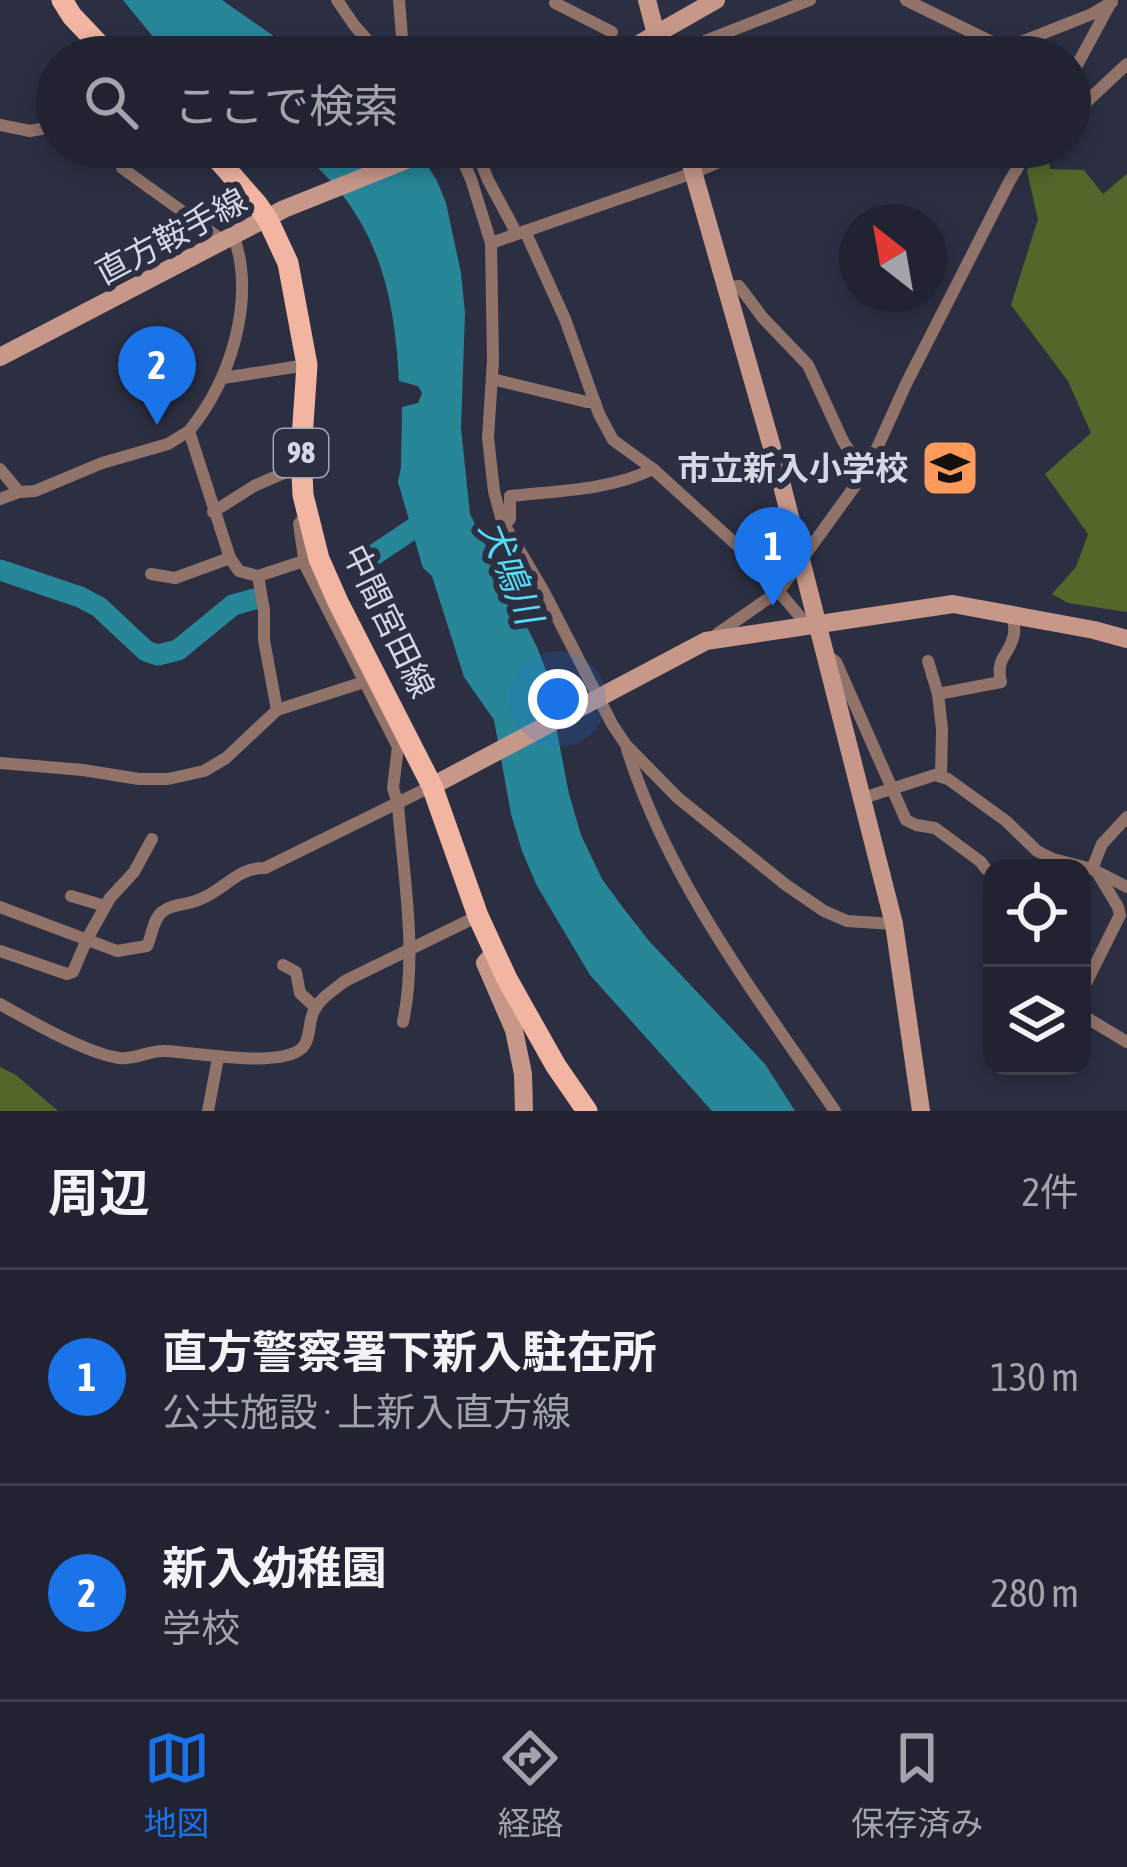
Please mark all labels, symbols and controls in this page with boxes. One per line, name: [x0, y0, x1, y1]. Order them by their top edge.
search box: [36, 36, 1091, 168]
icon: search: [78, 69, 144, 135]
text: ここで検索: [174, 80, 399, 132]
street label: 直方鞍手線: [89, 180, 253, 292]
north arrow: [839, 204, 947, 312]
pin: 2: [118, 326, 196, 425]
road number: 98: [274, 429, 328, 477]
school or university icon: 市立新入小学校: [919, 437, 981, 499]
place label: 市立新入小学校: [677, 449, 908, 487]
pin: 1: [734, 507, 812, 606]
water label: 犬鳴川: [471, 514, 552, 634]
street label: 中間宮田線: [336, 539, 442, 703]
your location: [528, 669, 588, 729]
map controls: [983, 859, 1091, 1075]
button: locate: [983, 859, 1091, 967]
button: layers: [983, 967, 1091, 1075]
text: 周辺: [48, 1163, 150, 1222]
text: 2件: [1022, 1170, 1079, 1214]
text: 直方警察署下新入駐在所: [162, 1326, 657, 1378]
text: 1: [78, 1355, 96, 1399]
text: 130 m: [991, 1355, 1079, 1399]
text: 公共施設 · 上新入直方線: [162, 1390, 571, 1434]
text: 新入幼稚園: [162, 1542, 387, 1594]
text: 2: [78, 1571, 96, 1615]
text: 280 m: [991, 1571, 1079, 1615]
text: 学校: [162, 1606, 240, 1650]
tab: 地図: [144, 1725, 210, 1845]
tab: 経路: [497, 1725, 563, 1845]
tab: 保存済み: [851, 1725, 983, 1845]

